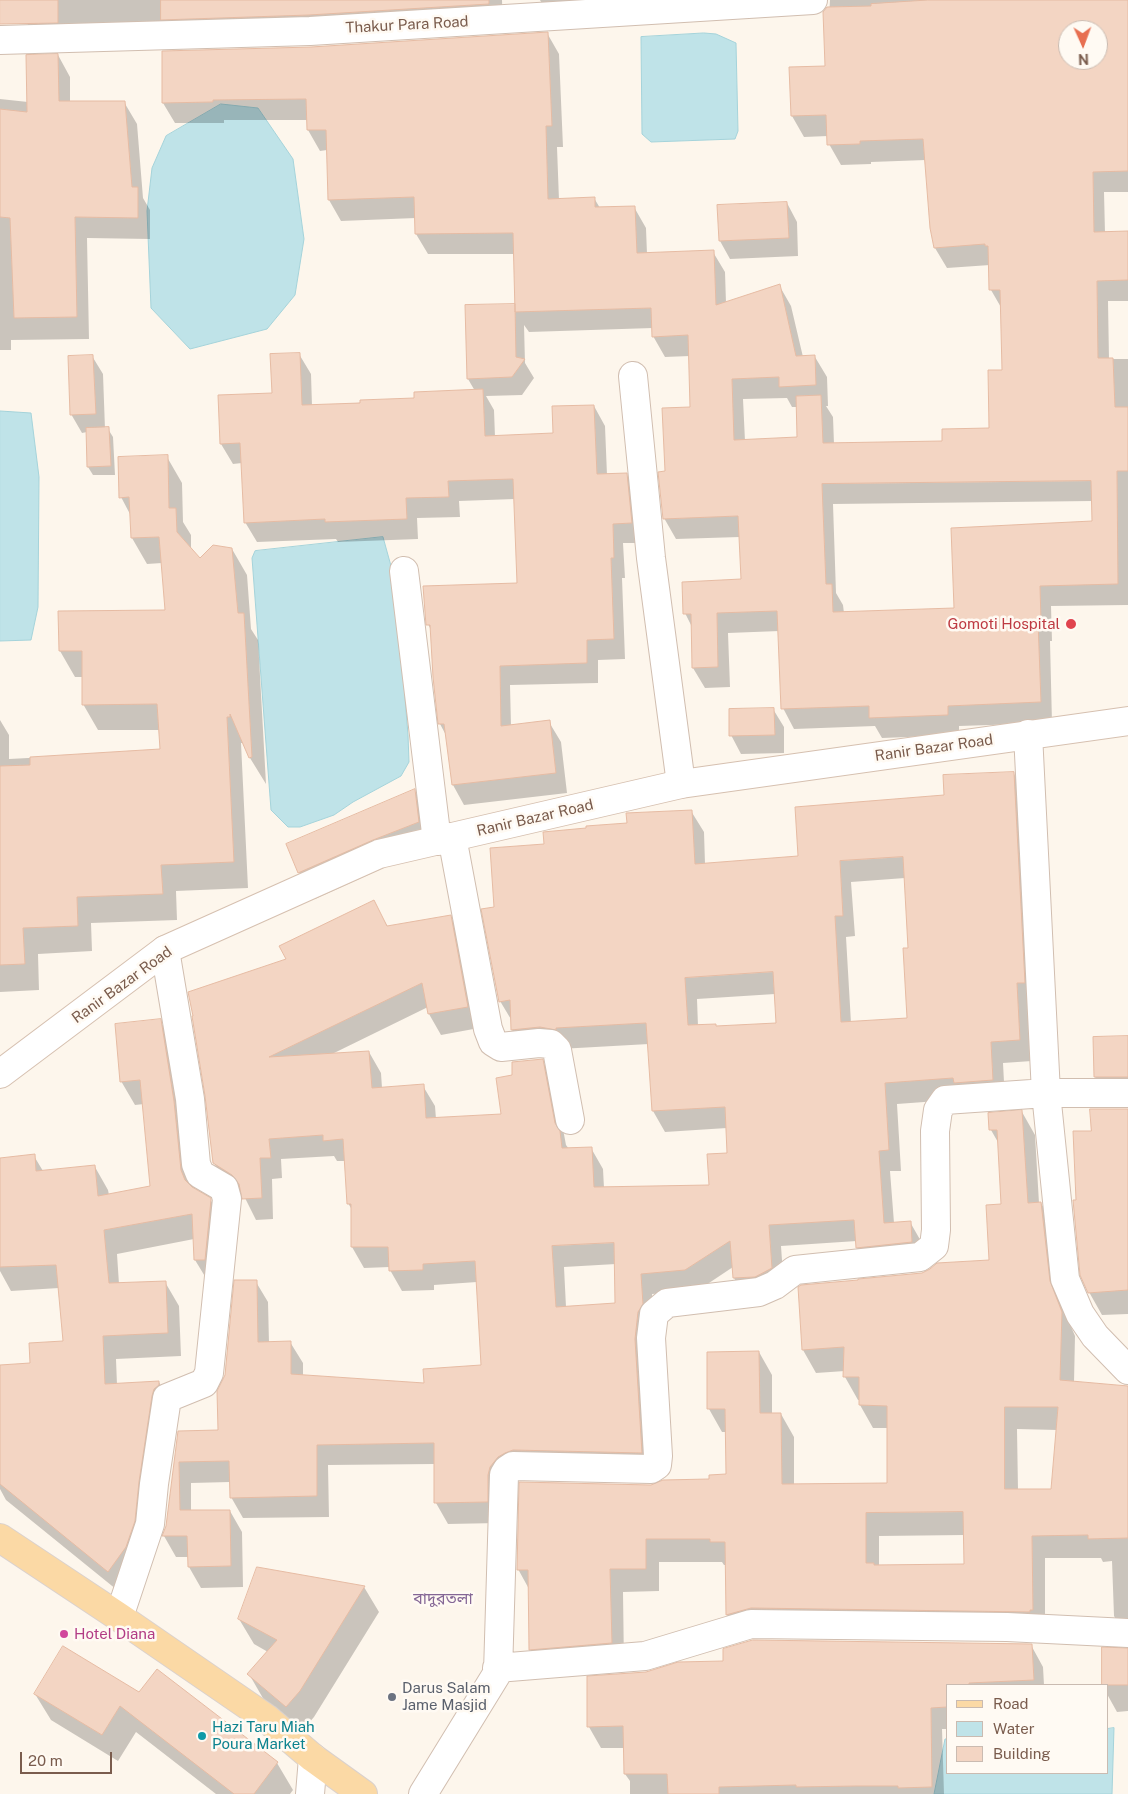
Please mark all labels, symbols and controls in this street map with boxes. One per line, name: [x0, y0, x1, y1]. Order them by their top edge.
street label: Thakur Para Road: [345, 13, 469, 37]
north arrow: [1058, 20, 1108, 70]
text: N: [1078, 51, 1089, 67]
place label: Gomoti Hospital: [948, 615, 1060, 633]
marker: Gomoti Hospital: [1064, 617, 1078, 631]
street label: Ranir Bazar Road: [874, 731, 994, 765]
street label: Ranir Bazar Road: [475, 796, 595, 840]
street label: Ranir Bazar Road: [68, 943, 176, 1027]
district label: বাদুরতলা: [413, 1589, 473, 1609]
place label: Hotel Diana: [74, 1625, 155, 1643]
marker: Hotel Diana: [58, 1628, 70, 1640]
place label: Darus Salam Jame Masjid: [402, 1679, 491, 1714]
legend: [946, 1684, 1108, 1774]
marker: Darus Salam Jame Masjid: [386, 1691, 398, 1703]
text: Road: [993, 1695, 1029, 1712]
place label: Hazi Taru Miah Poura Market: [212, 1718, 315, 1753]
text: Water: [993, 1720, 1035, 1737]
marker: Hazi Taru Miah Poura Market: [196, 1730, 208, 1742]
scale bar: [22, 1742, 115, 1774]
text: Building: [993, 1745, 1051, 1762]
text: 20 m: [28, 1752, 63, 1769]

